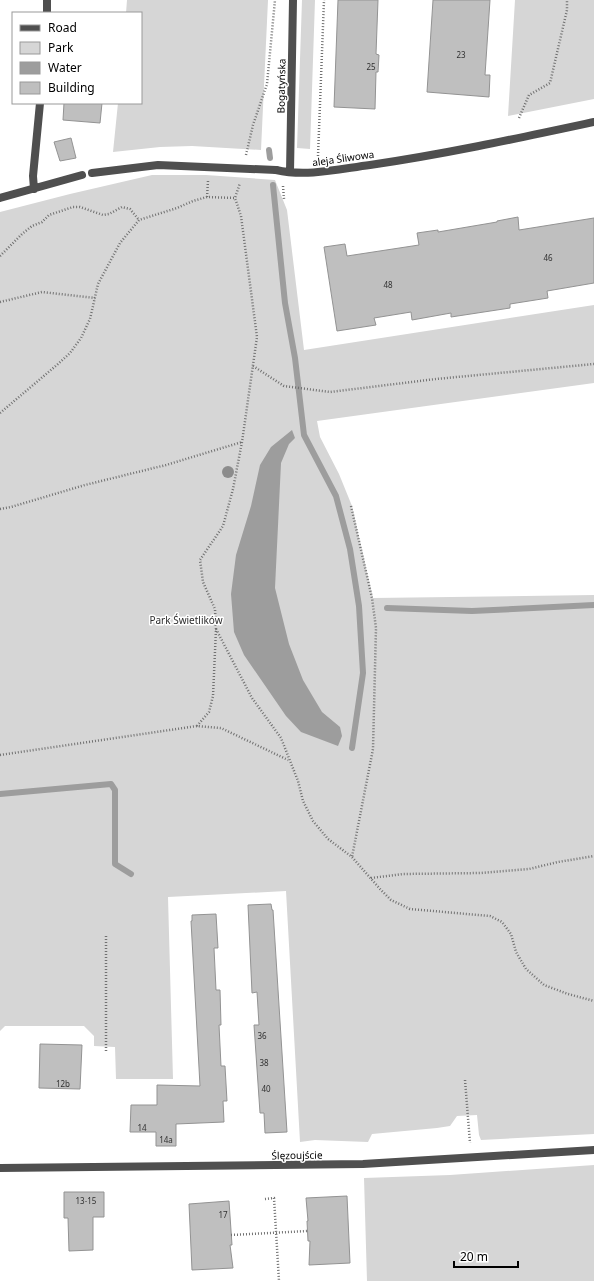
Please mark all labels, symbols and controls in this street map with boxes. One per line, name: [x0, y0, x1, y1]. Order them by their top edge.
legend: [12, 12, 142, 104]
text: Road: [48, 19, 77, 36]
text: Park: [48, 39, 74, 56]
house number: 23: [456, 49, 466, 60]
street label: Bogatyńska: [274, 58, 288, 114]
text: Water: [48, 59, 82, 76]
house number: 25: [366, 61, 376, 72]
text: Building: [48, 79, 95, 96]
street label: aleja Śliwowa: [311, 147, 375, 169]
house number: 46: [543, 252, 553, 263]
house number: 48: [383, 279, 393, 290]
park label: Park Świetlików: [149, 613, 223, 627]
house number: 36: [257, 1030, 267, 1041]
house number: 38: [259, 1057, 269, 1068]
house number: 12b: [56, 1078, 70, 1089]
house number: 40: [261, 1083, 271, 1094]
house number: 14: [137, 1122, 147, 1133]
house number: 14a: [159, 1134, 173, 1145]
street label: Ślęzoujście: [271, 1148, 323, 1162]
house number: 13-15: [76, 1195, 97, 1206]
house number: 17: [218, 1209, 228, 1220]
scale bar: [454, 1243, 518, 1269]
text: 20 m: [460, 1248, 488, 1265]

